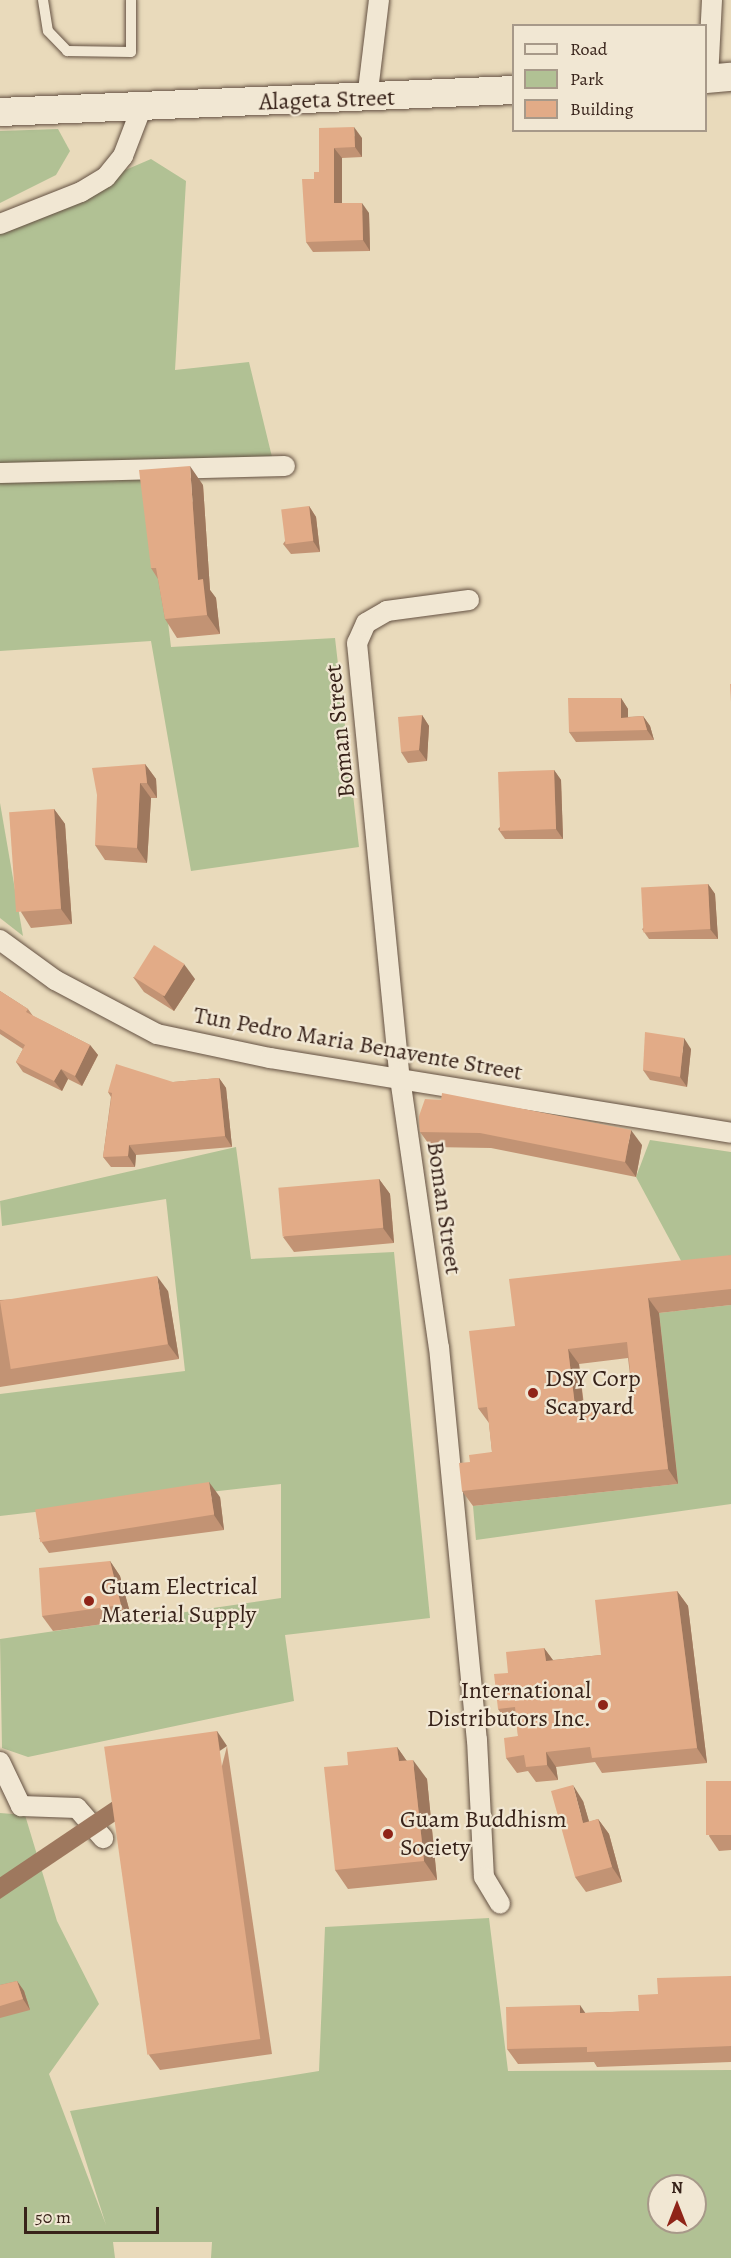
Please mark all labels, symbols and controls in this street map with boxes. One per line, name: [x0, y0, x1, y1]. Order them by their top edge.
legend: [512, 24, 707, 132]
text: Road: [570, 37, 607, 61]
text: Park: [570, 67, 604, 91]
street label: Alageta Street: [258, 83, 396, 117]
text: Building: [570, 97, 634, 121]
street label: Boman Street: [319, 663, 361, 799]
street label: Tun Pedro Maria Benavente Street: [191, 1001, 525, 1087]
street label: Boman Street: [420, 1140, 468, 1276]
place label: DSY Corp Scapyard: [545, 1365, 641, 1421]
marker: DSY Corp Scapyard: [526, 1386, 540, 1400]
place label: Guam Electrical Material Supply: [101, 1573, 257, 1629]
marker: Guam Electrical Material Supply: [82, 1594, 96, 1608]
place label: International Distributors Inc.: [427, 1677, 591, 1733]
marker: International Distributors Inc.: [596, 1698, 610, 1712]
place label: Guam Buddhism Society: [400, 1806, 567, 1862]
marker: Guam Buddhism Society: [381, 1827, 395, 1841]
north arrow: [647, 2174, 707, 2234]
text: N: [671, 2177, 683, 2199]
scale bar: [27, 2195, 162, 2233]
text: 50 m: [35, 2205, 71, 2229]

